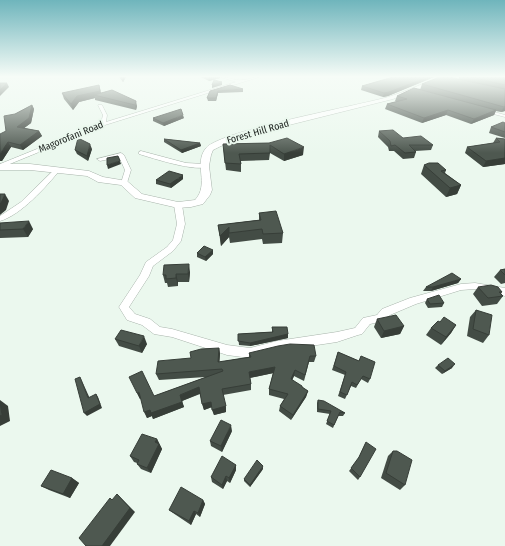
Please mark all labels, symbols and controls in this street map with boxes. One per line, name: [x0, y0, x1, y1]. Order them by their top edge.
street label: Forest Hill Road: [225, 117, 291, 147]
street label: Magorofani Road: [37, 119, 105, 155]

